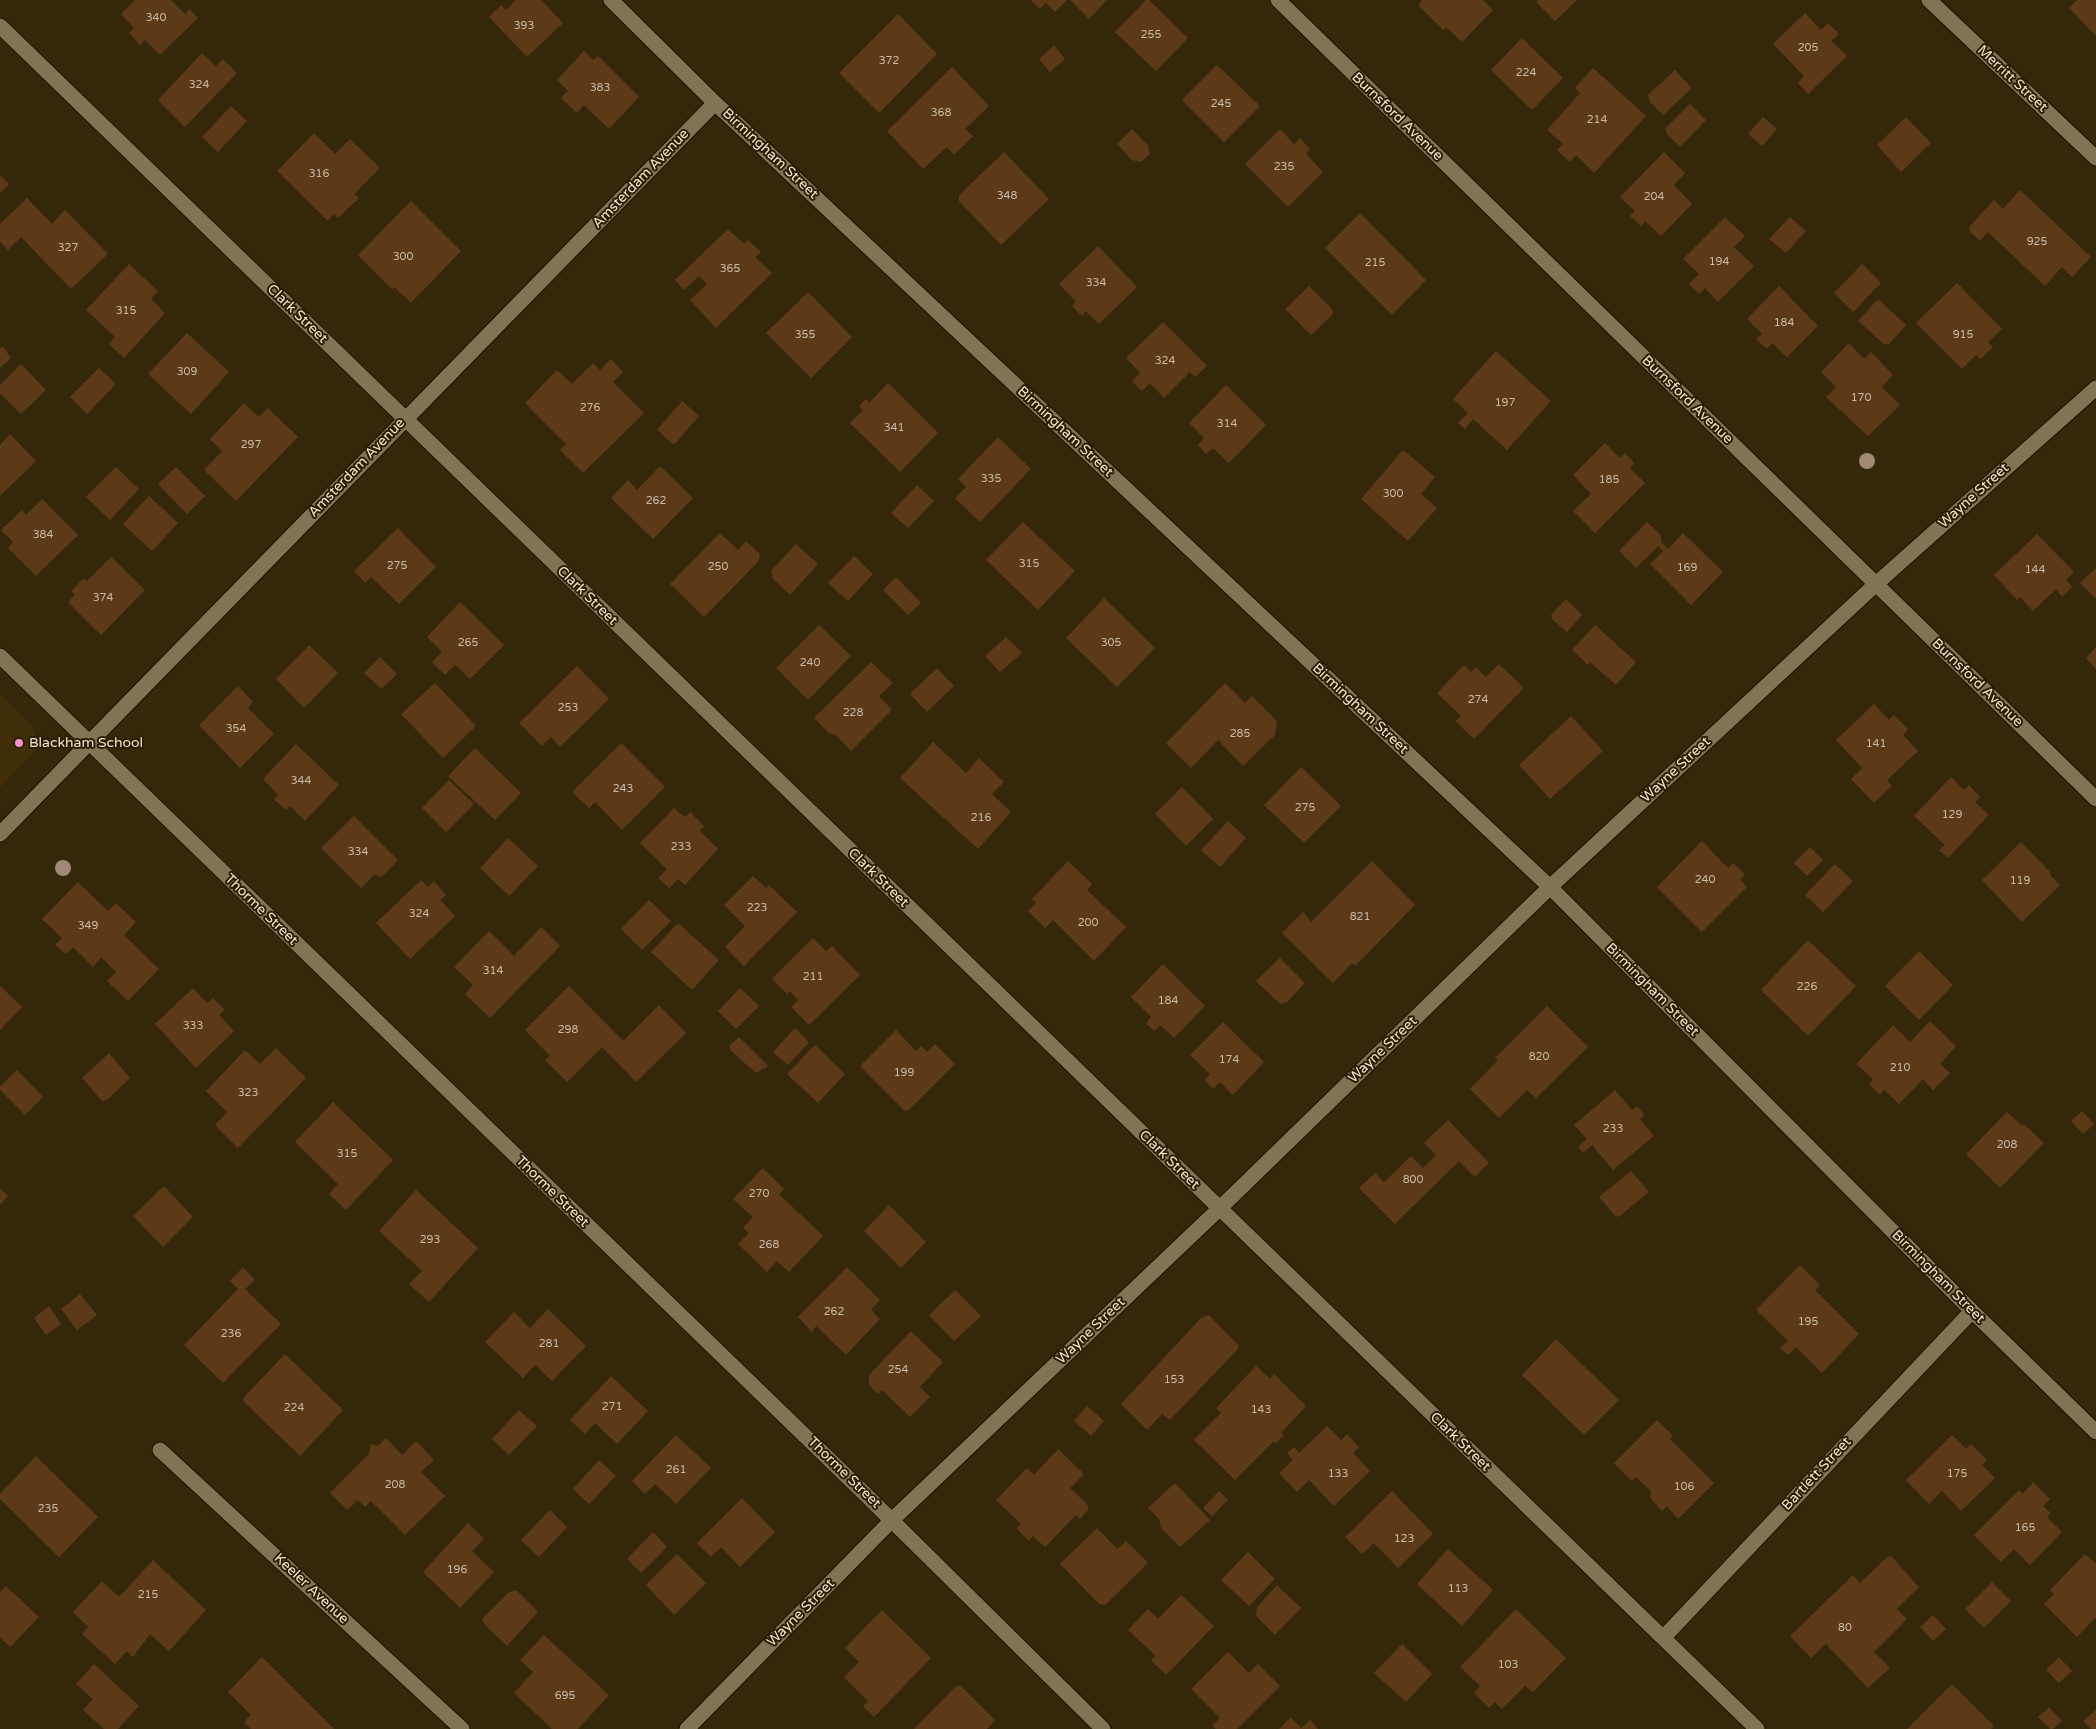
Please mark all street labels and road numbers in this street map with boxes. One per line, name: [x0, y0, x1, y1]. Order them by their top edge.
street label: Merritt Street: [1973, 42, 2051, 116]
street label: Burnsford Avenue: [1348, 69, 1446, 165]
street label: Birmingham Street: [719, 105, 821, 203]
street label: Amsterdam Avenue: [589, 126, 693, 232]
street label: Clark Street: [263, 281, 331, 347]
street label: Burnsford Avenue: [1638, 352, 1736, 448]
street label: Birmingham Street: [1014, 383, 1116, 481]
street label: Amsterdam Avenue: [305, 415, 409, 521]
street label: Wayne Street: [1935, 460, 2013, 532]
street label: Clark Street: [553, 563, 621, 629]
street label: Burnsford Avenue: [1928, 635, 2026, 731]
street label: Birmingham Street: [1309, 660, 1411, 758]
street label: Wayne Street: [1638, 734, 1714, 806]
street label: Clark Street: [844, 845, 912, 911]
street label: Thorme Street: [221, 871, 301, 949]
street label: Birmingham Street: [1602, 940, 1702, 1040]
street label: Wayne Street: [1345, 1013, 1421, 1087]
street label: Clark Street: [1135, 1127, 1203, 1193]
street label: Thorme Street: [512, 1153, 592, 1231]
street label: Birmingham Street: [1888, 1227, 1988, 1327]
street label: Wayne Street: [1053, 1294, 1129, 1368]
street label: Clark Street: [1426, 1409, 1494, 1475]
street label: Thorme Street: [804, 1434, 884, 1512]
street label: Bartlett Street: [1779, 1434, 1855, 1514]
street label: Keeler Avenue: [270, 1550, 352, 1628]
street label: Wayne Street: [764, 1576, 838, 1650]

